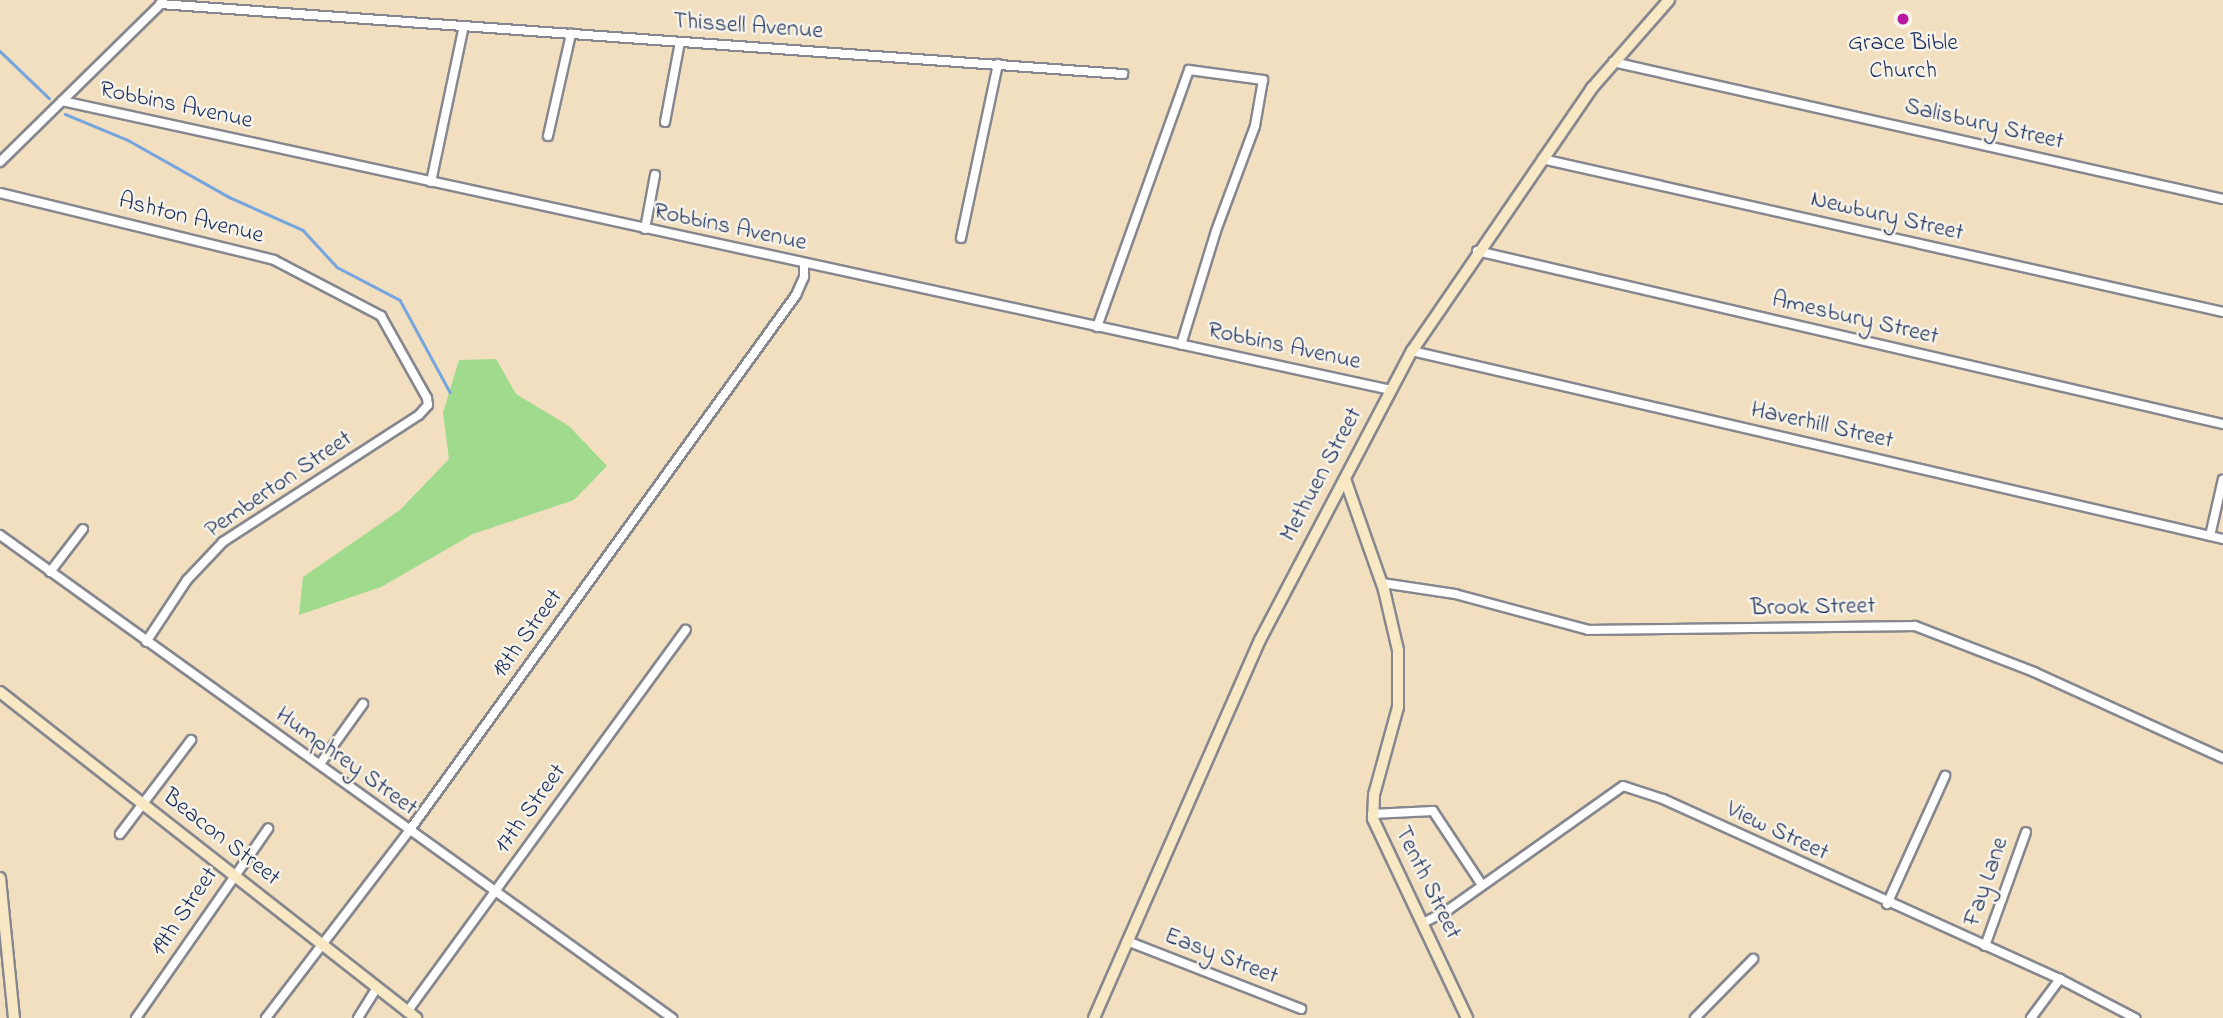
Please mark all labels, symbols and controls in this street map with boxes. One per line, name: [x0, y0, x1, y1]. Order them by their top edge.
street label: Thissell Avenue: [672, 7, 824, 47]
marker: Grace Bible Church: [1895, 11, 1911, 27]
place label: Grace Bible Church: [1848, 30, 1958, 86]
street label: Robbins Avenue: [97, 76, 255, 136]
street label: Salisbury Street: [1902, 93, 2066, 157]
street label: Newbury Street: [1808, 185, 1966, 249]
street label: Ashton Avenue: [115, 187, 267, 251]
street label: Robbins Avenue: [651, 198, 809, 258]
street label: Amesbury Street: [1769, 286, 1941, 352]
street label: Robbins Avenue: [1205, 317, 1363, 377]
street label: Haverhill Street: [1748, 396, 1896, 456]
street label: Methuen Street: [1275, 403, 1369, 547]
street label: Pemberton Street: [200, 425, 358, 545]
street label: 18th Street: [486, 584, 570, 684]
street label: Brook Street: [1750, 593, 1876, 623]
street label: Humphrey Street: [270, 701, 422, 823]
street label: 17th Street: [489, 759, 573, 859]
street label: Beacon Street: [156, 783, 286, 893]
street label: View Street: [1721, 796, 1833, 868]
street label: Tenth Street: [1387, 822, 1467, 944]
street label: Fay Lane: [1958, 834, 2016, 930]
street label: 19th Street: [145, 862, 225, 962]
street label: Easy Street: [1160, 922, 1282, 992]

